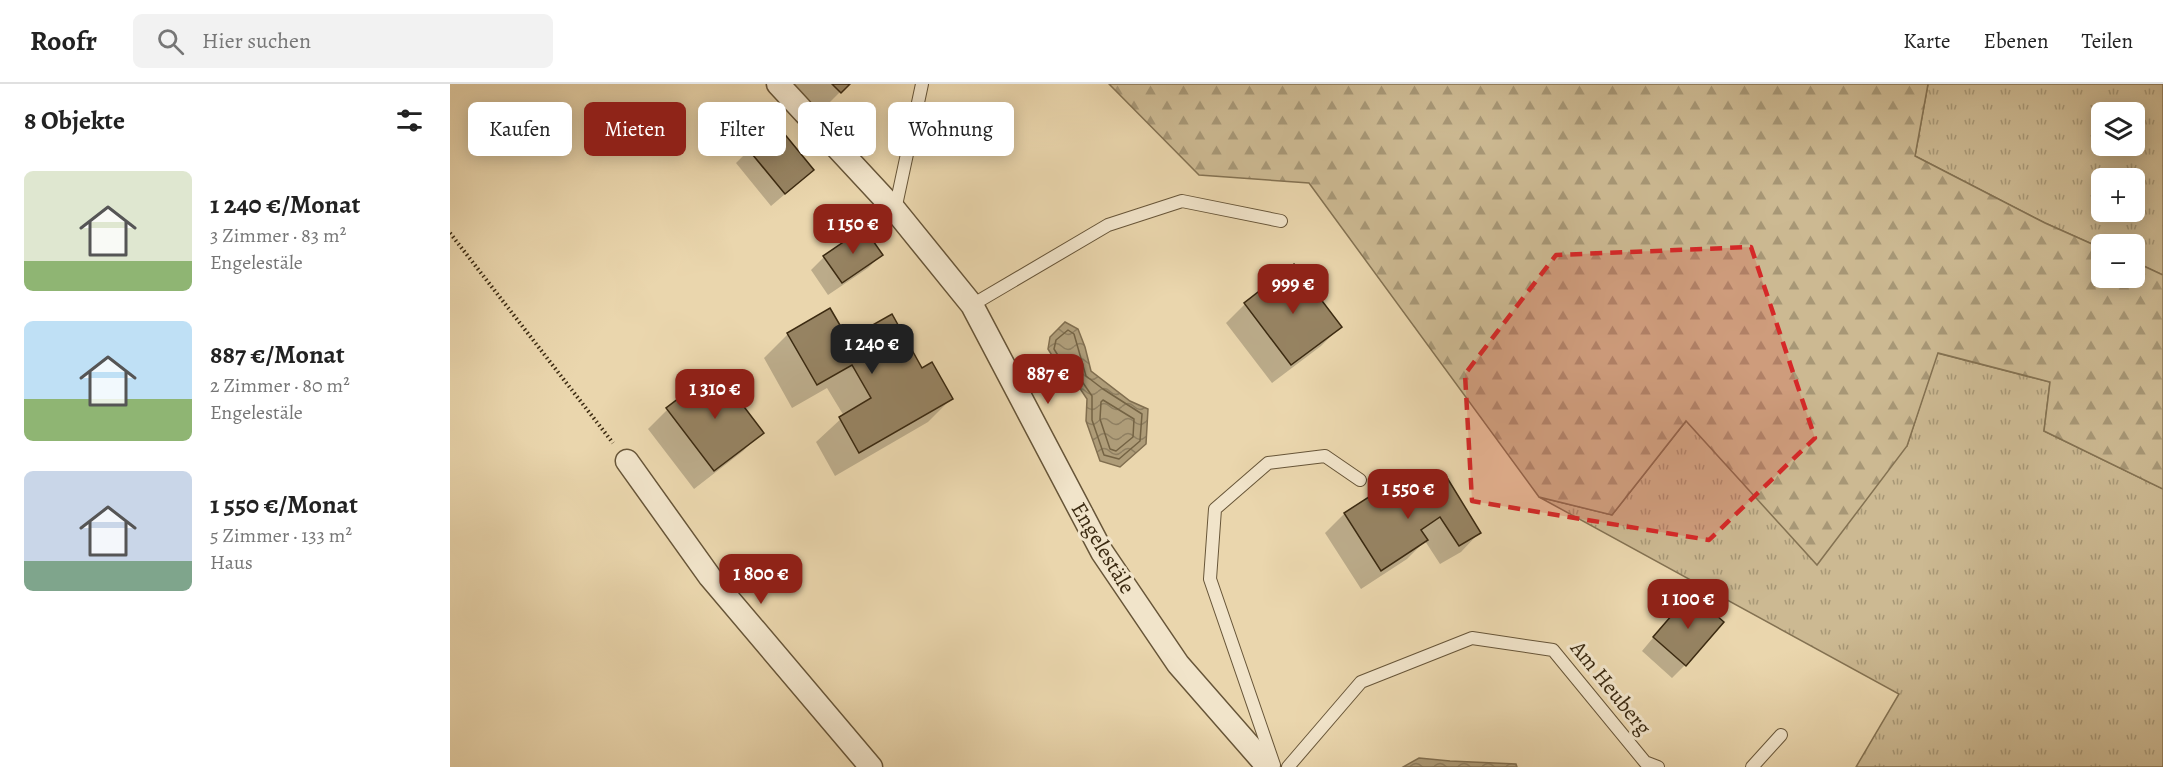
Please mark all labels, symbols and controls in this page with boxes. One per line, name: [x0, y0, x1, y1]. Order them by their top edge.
search box: [133, 14, 553, 68]
text: Roofr: [30, 22, 97, 60]
icon: search: [154, 25, 187, 58]
text: Hier suchen: [202, 26, 311, 56]
text: Karte: [1903, 27, 1951, 55]
text: Ebenen: [1984, 27, 2048, 55]
text: Teilen: [2081, 27, 2133, 55]
chip: Kaufen: [468, 102, 572, 156]
chip: Mieten: [584, 102, 686, 156]
chip: Filter: [698, 102, 786, 156]
chip: Neu: [798, 102, 876, 156]
chip: Wohnung: [888, 102, 1014, 156]
map controls: [2091, 102, 2145, 288]
button: layers: [2091, 102, 2145, 156]
text: 8 Objekte: [24, 103, 125, 138]
icon: filters: [393, 104, 426, 137]
button: +: [2091, 168, 2145, 222]
text: 1 240 €/Monat: [210, 187, 360, 222]
icon: home: [72, 195, 144, 267]
pin: 1 150 €: [798, 204, 908, 255]
text: 1 150 €: [827, 210, 879, 237]
text: 3 Zimmer · 83 m²: [210, 222, 346, 249]
button: −: [2091, 234, 2145, 288]
text: Engelestäle: [210, 249, 303, 276]
pin: 999 €: [1251, 264, 1335, 315]
text: 999 €: [1272, 270, 1314, 297]
pin: 1 240 €: [817, 324, 927, 375]
text: 1 240 €: [845, 330, 899, 357]
text: 887 €/Monat: [210, 337, 345, 372]
icon: home: [72, 345, 144, 417]
pin: 887 €: [1006, 354, 1090, 405]
text: 887 €: [1027, 360, 1069, 387]
pin: 1 310 €: [660, 369, 770, 420]
text: 2 Zimmer · 80 m²: [210, 372, 350, 399]
text: 1 310 €: [689, 375, 741, 402]
text: Engelestäle: [210, 399, 303, 426]
pin: 1 550 €: [1353, 469, 1463, 520]
text: 1 550 €: [1382, 475, 1434, 502]
text: 1 550 €/Monat: [210, 487, 358, 522]
icon: home: [72, 495, 144, 567]
street label: Engelestäle: [1064, 497, 1142, 599]
text: 5 Zimmer · 133 m²: [210, 522, 352, 549]
text: Haus: [210, 549, 253, 576]
pin: 1 800 €: [706, 554, 816, 605]
text: 1 800 €: [733, 560, 789, 587]
pin: 1 100 €: [1633, 579, 1743, 630]
text: 1 100 €: [1662, 585, 1714, 612]
street label: Am Heuberg: [1563, 634, 1658, 742]

